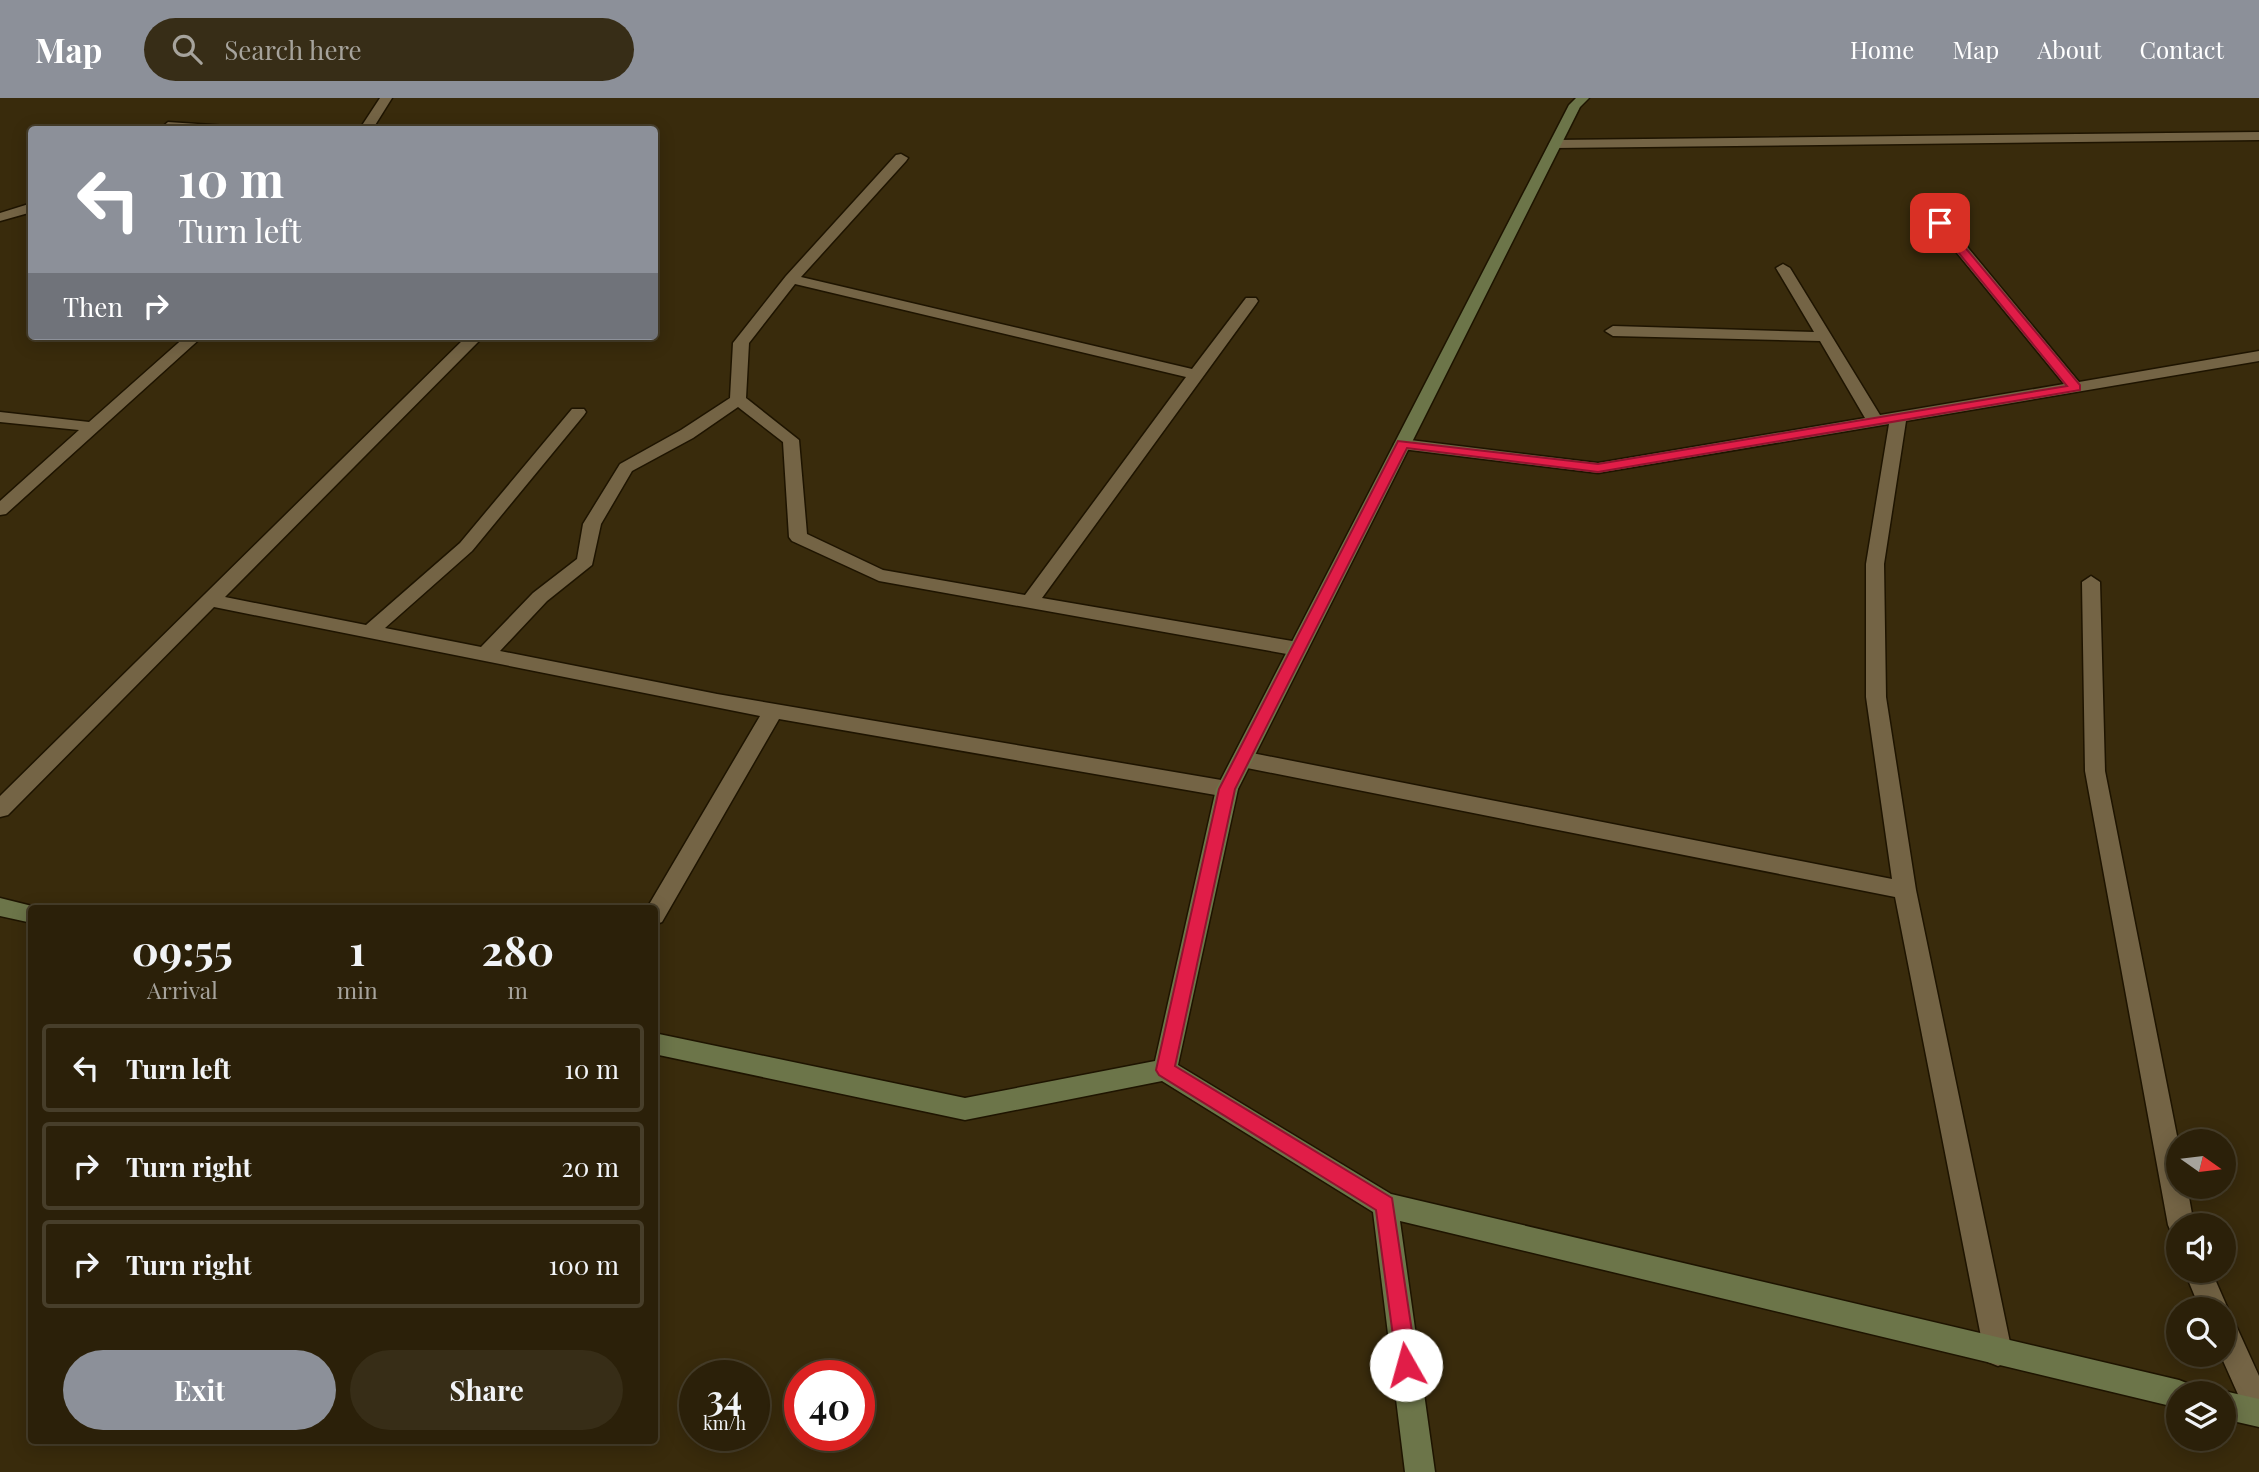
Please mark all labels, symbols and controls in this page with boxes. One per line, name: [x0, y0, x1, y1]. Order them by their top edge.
search box: [144, 18, 634, 81]
text: Map: [35, 27, 102, 71]
icon: search: [168, 30, 206, 68]
text: Search here: [224, 32, 362, 67]
text: Home: [1850, 33, 1914, 65]
text: Map: [1952, 33, 1999, 65]
text: About: [2037, 33, 2101, 65]
text: Contact: [2139, 33, 2224, 65]
text: 10 m: [178, 145, 284, 210]
icon: left: [63, 154, 154, 245]
pin: [1910, 193, 1970, 253]
icon: arrive: [1921, 204, 1959, 242]
text: Turn left: [178, 208, 302, 251]
icon: right: [137, 287, 175, 325]
text: Then: [63, 289, 123, 324]
text: 09:55: [132, 921, 233, 977]
text: 1: [349, 921, 365, 977]
text: 280: [482, 921, 554, 977]
text: Arrival: [147, 974, 218, 1005]
text: min: [337, 974, 378, 1005]
text: m: [508, 974, 528, 1005]
icon: left: [67, 1049, 105, 1087]
text: Turn left: [126, 1051, 231, 1086]
text: 10 m: [564, 1051, 619, 1086]
north arrow: [2166, 1129, 2236, 1199]
map controls: [2166, 1129, 2236, 1451]
icon: right: [67, 1147, 105, 1185]
text: Turn right: [126, 1149, 252, 1184]
text: 20 m: [561, 1149, 619, 1184]
button: sound: [2166, 1213, 2236, 1283]
icon: right: [67, 1245, 105, 1283]
text: Turn right: [126, 1247, 252, 1282]
text: 100 m: [549, 1247, 619, 1282]
button: search: [2166, 1297, 2236, 1367]
position arrow: [1369, 1328, 1443, 1402]
button: Exit: [63, 1350, 336, 1430]
button: Share: [350, 1350, 623, 1430]
speed limit sign: 40: [784, 1360, 875, 1451]
text: 34: [707, 1373, 742, 1420]
button: layers: [2166, 1381, 2236, 1451]
text: km/h: [703, 1411, 746, 1435]

